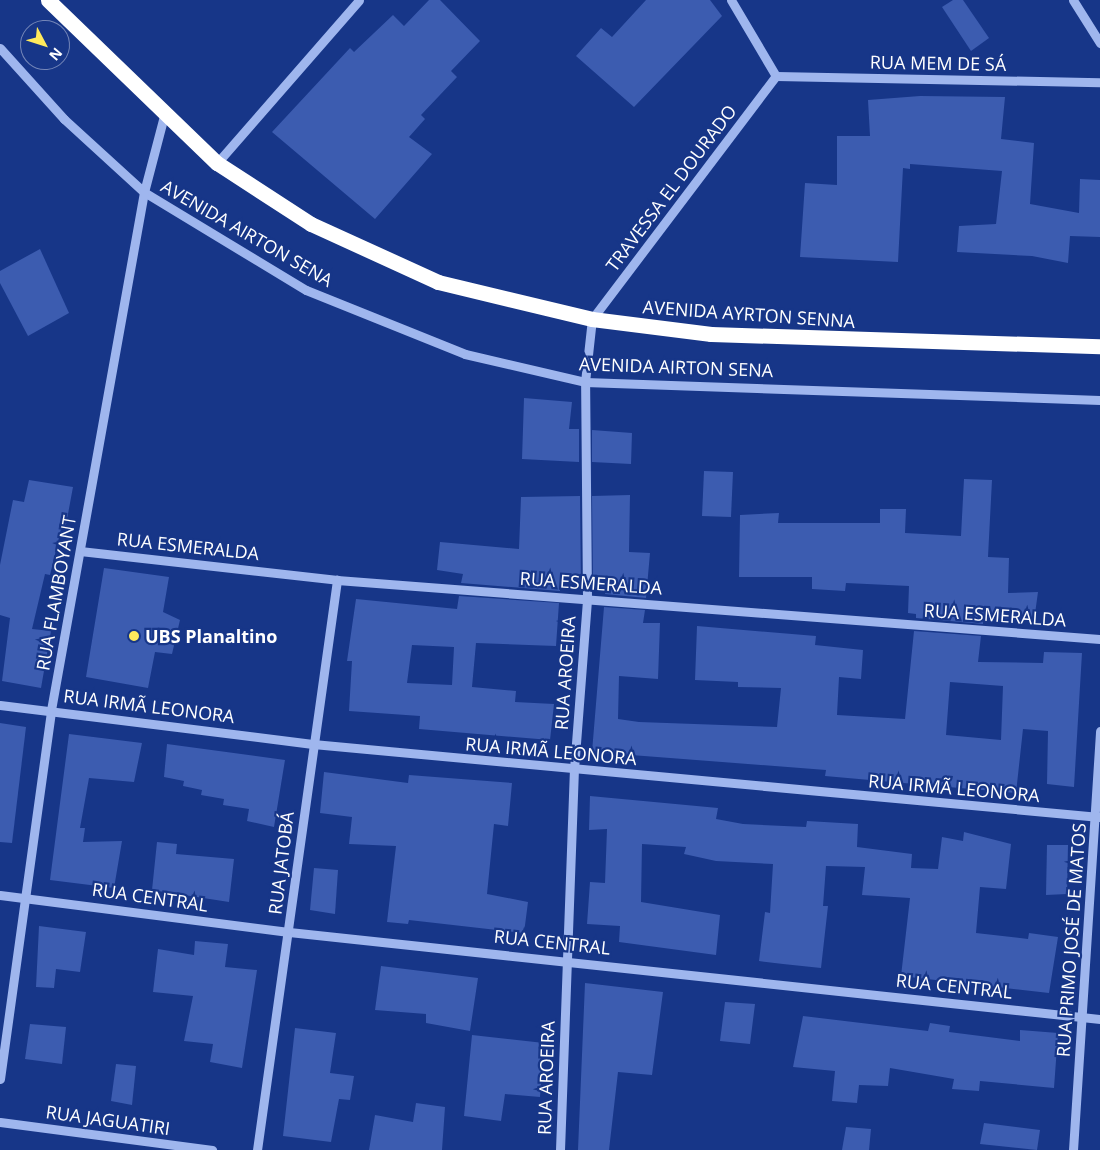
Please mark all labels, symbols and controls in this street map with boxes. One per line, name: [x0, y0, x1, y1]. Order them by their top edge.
north arrow: [20, 20, 70, 70]
text: N: [45, 44, 67, 65]
street label: RUA MEM DE SÁ: [870, 51, 1006, 75]
street label: TRAVESSA EL DOURADO: [601, 101, 741, 275]
street label: AVENIDA AIRTON SENA: [157, 175, 337, 291]
street label: AVENIDA AYRTON SENNA: [642, 296, 856, 332]
street label: AVENIDA AIRTON SENA: [579, 353, 773, 381]
street label: RUA FLAMBOYANT: [32, 514, 80, 672]
street label: RUA ESMERALDA: [116, 528, 260, 564]
street label: RUA ESMERALDA: [519, 567, 663, 599]
street label: RUA ESMERALDA: [923, 599, 1067, 631]
street label: RUA AROEIRA: [550, 615, 580, 731]
place label: UBS Planaltino: [145, 625, 277, 647]
marker: UBS Planaltino: [127, 629, 141, 643]
street label: RUA IRMÃ LEONORA: [62, 685, 236, 727]
street label: RUA IRMÃ LEONORA: [464, 733, 638, 769]
street label: RUA IRMÃ LEONORA: [867, 770, 1041, 806]
street label: RUA JATOBÁ: [264, 810, 298, 916]
street label: RUA PRIMO JOSÉ DE MATOS: [1052, 822, 1090, 1058]
street label: RUA CENTRAL: [91, 878, 209, 916]
street label: RUA CENTRAL: [493, 925, 611, 959]
street label: RUA CENTRAL: [895, 969, 1013, 1003]
street label: RUA AROEIRA: [533, 1021, 559, 1135]
street label: RUA JAGUATIRI: [45, 1101, 171, 1139]

